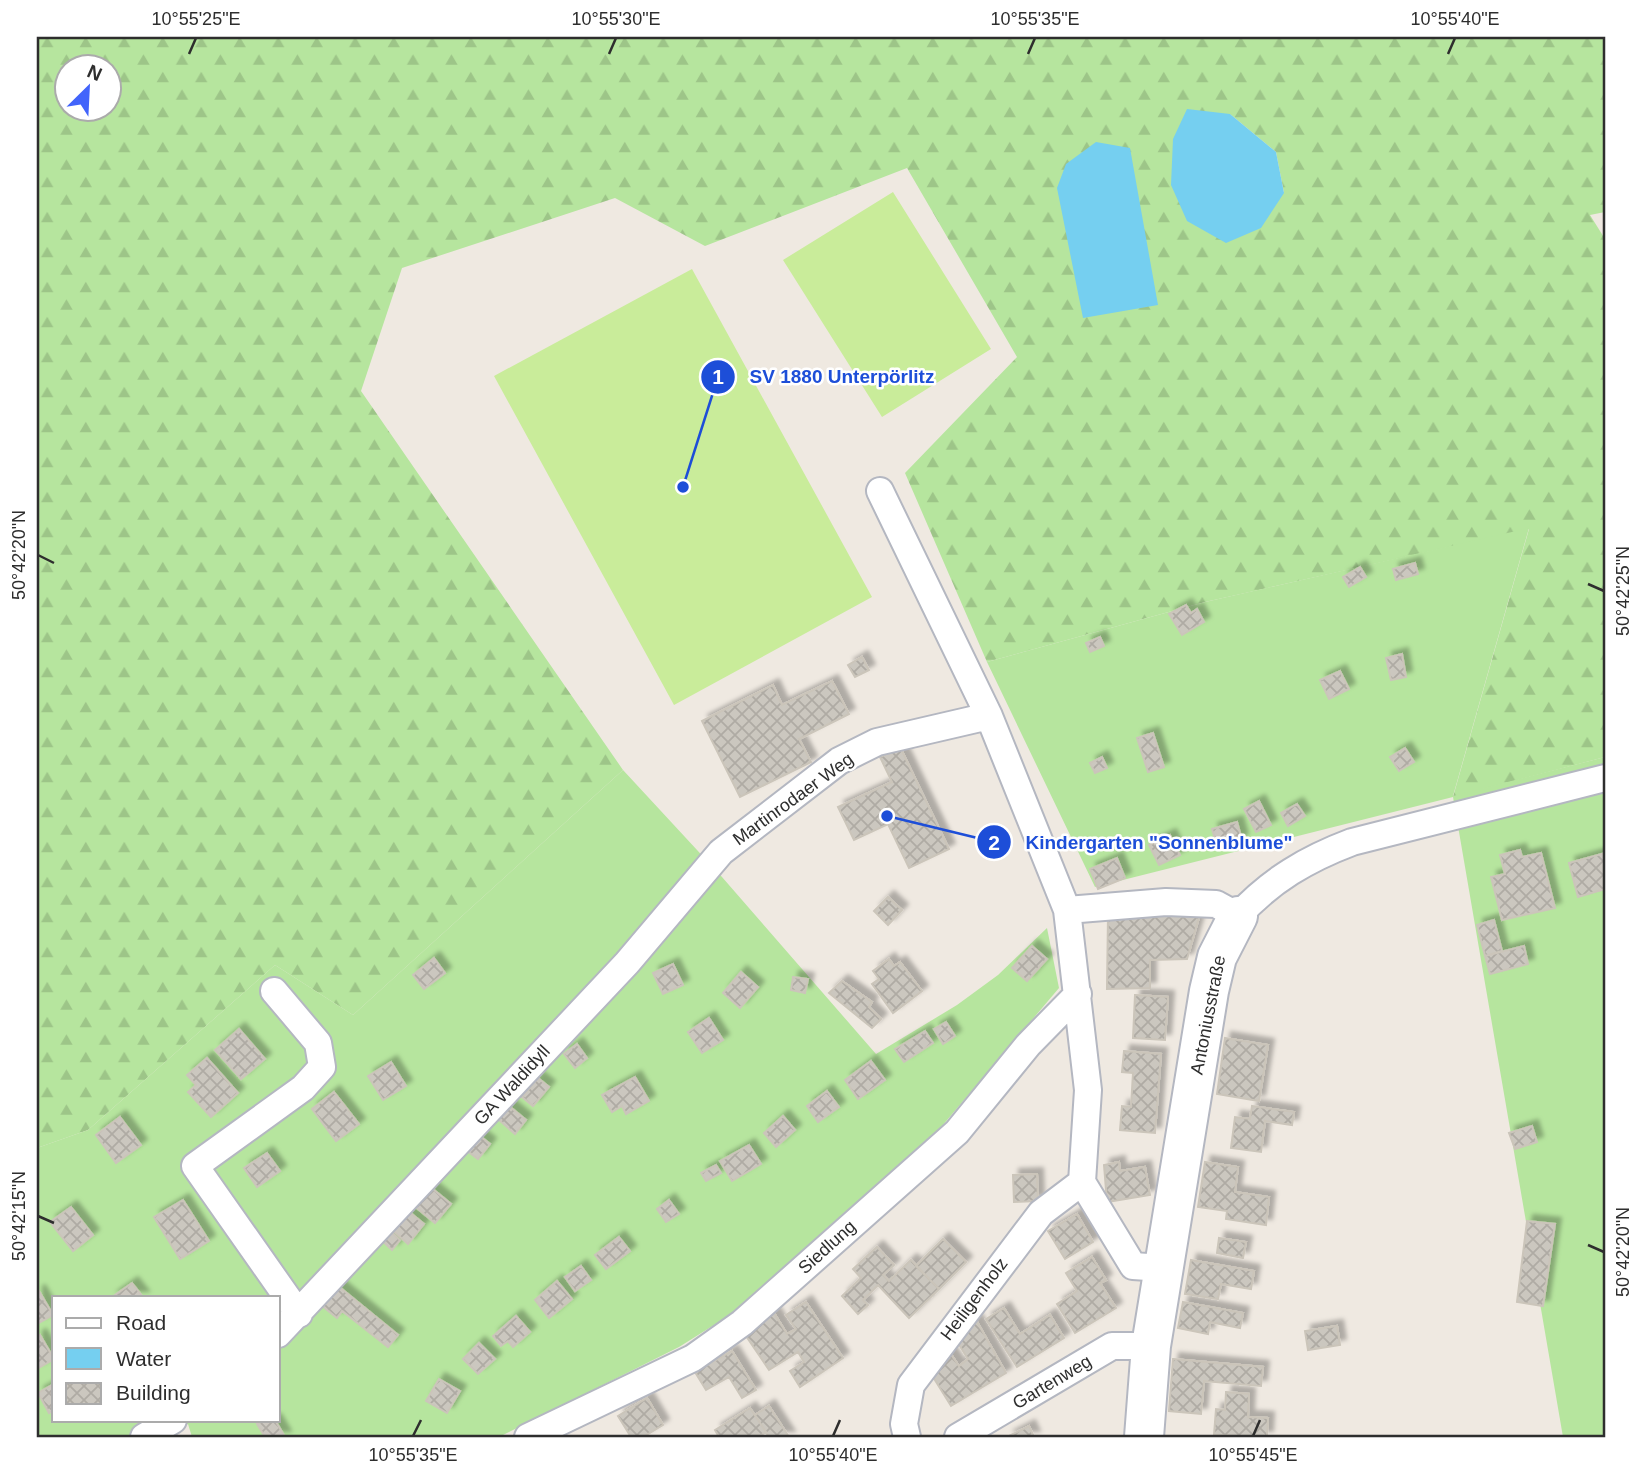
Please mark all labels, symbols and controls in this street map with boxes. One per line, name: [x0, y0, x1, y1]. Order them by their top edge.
text: 10°55'25"E: [151, 9, 241, 29]
text: 10°55'30"E: [571, 9, 661, 29]
text: 10°55'35"E: [990, 9, 1080, 29]
text: 10°55'40"E: [1410, 9, 1500, 29]
north arrow: [52, 52, 122, 122]
text: N: [84, 61, 105, 85]
callout: SV 1880 Unterpörlitz: [700, 357, 948, 397]
text: 1: [712, 365, 724, 388]
text: SV 1880 Unterpörlitz: [750, 366, 934, 387]
text: 50°42'20"N: [9, 510, 29, 600]
text: 50°42'25"N: [1613, 546, 1633, 636]
street label: Martinrodaer Weg: [729, 749, 857, 849]
callout: Kindergarten "Sonnenblume": [976, 822, 1306, 862]
text: 2: [988, 831, 1000, 854]
text: Kindergarten "Sonnenblume": [1025, 832, 1293, 853]
street label: Antoniusstraße: [1187, 954, 1229, 1076]
street label: GA Waldidyll: [470, 1041, 554, 1129]
text: 50°42'15"N: [9, 1171, 29, 1261]
text: 50°42'20"N: [1613, 1207, 1633, 1297]
street label: Siedlung: [794, 1216, 860, 1278]
street label: Heiligenholz: [937, 1254, 1011, 1344]
legend: [52, 1296, 280, 1422]
text: Road: [116, 1311, 166, 1334]
text: Water: [116, 1347, 171, 1370]
street label: Gartenweg: [1009, 1351, 1095, 1413]
text: Building: [116, 1381, 191, 1404]
text: 10°55'35"E: [368, 1445, 458, 1465]
text: 10°55'40"E: [788, 1445, 878, 1465]
text: 10°55'45"E: [1208, 1445, 1298, 1465]

